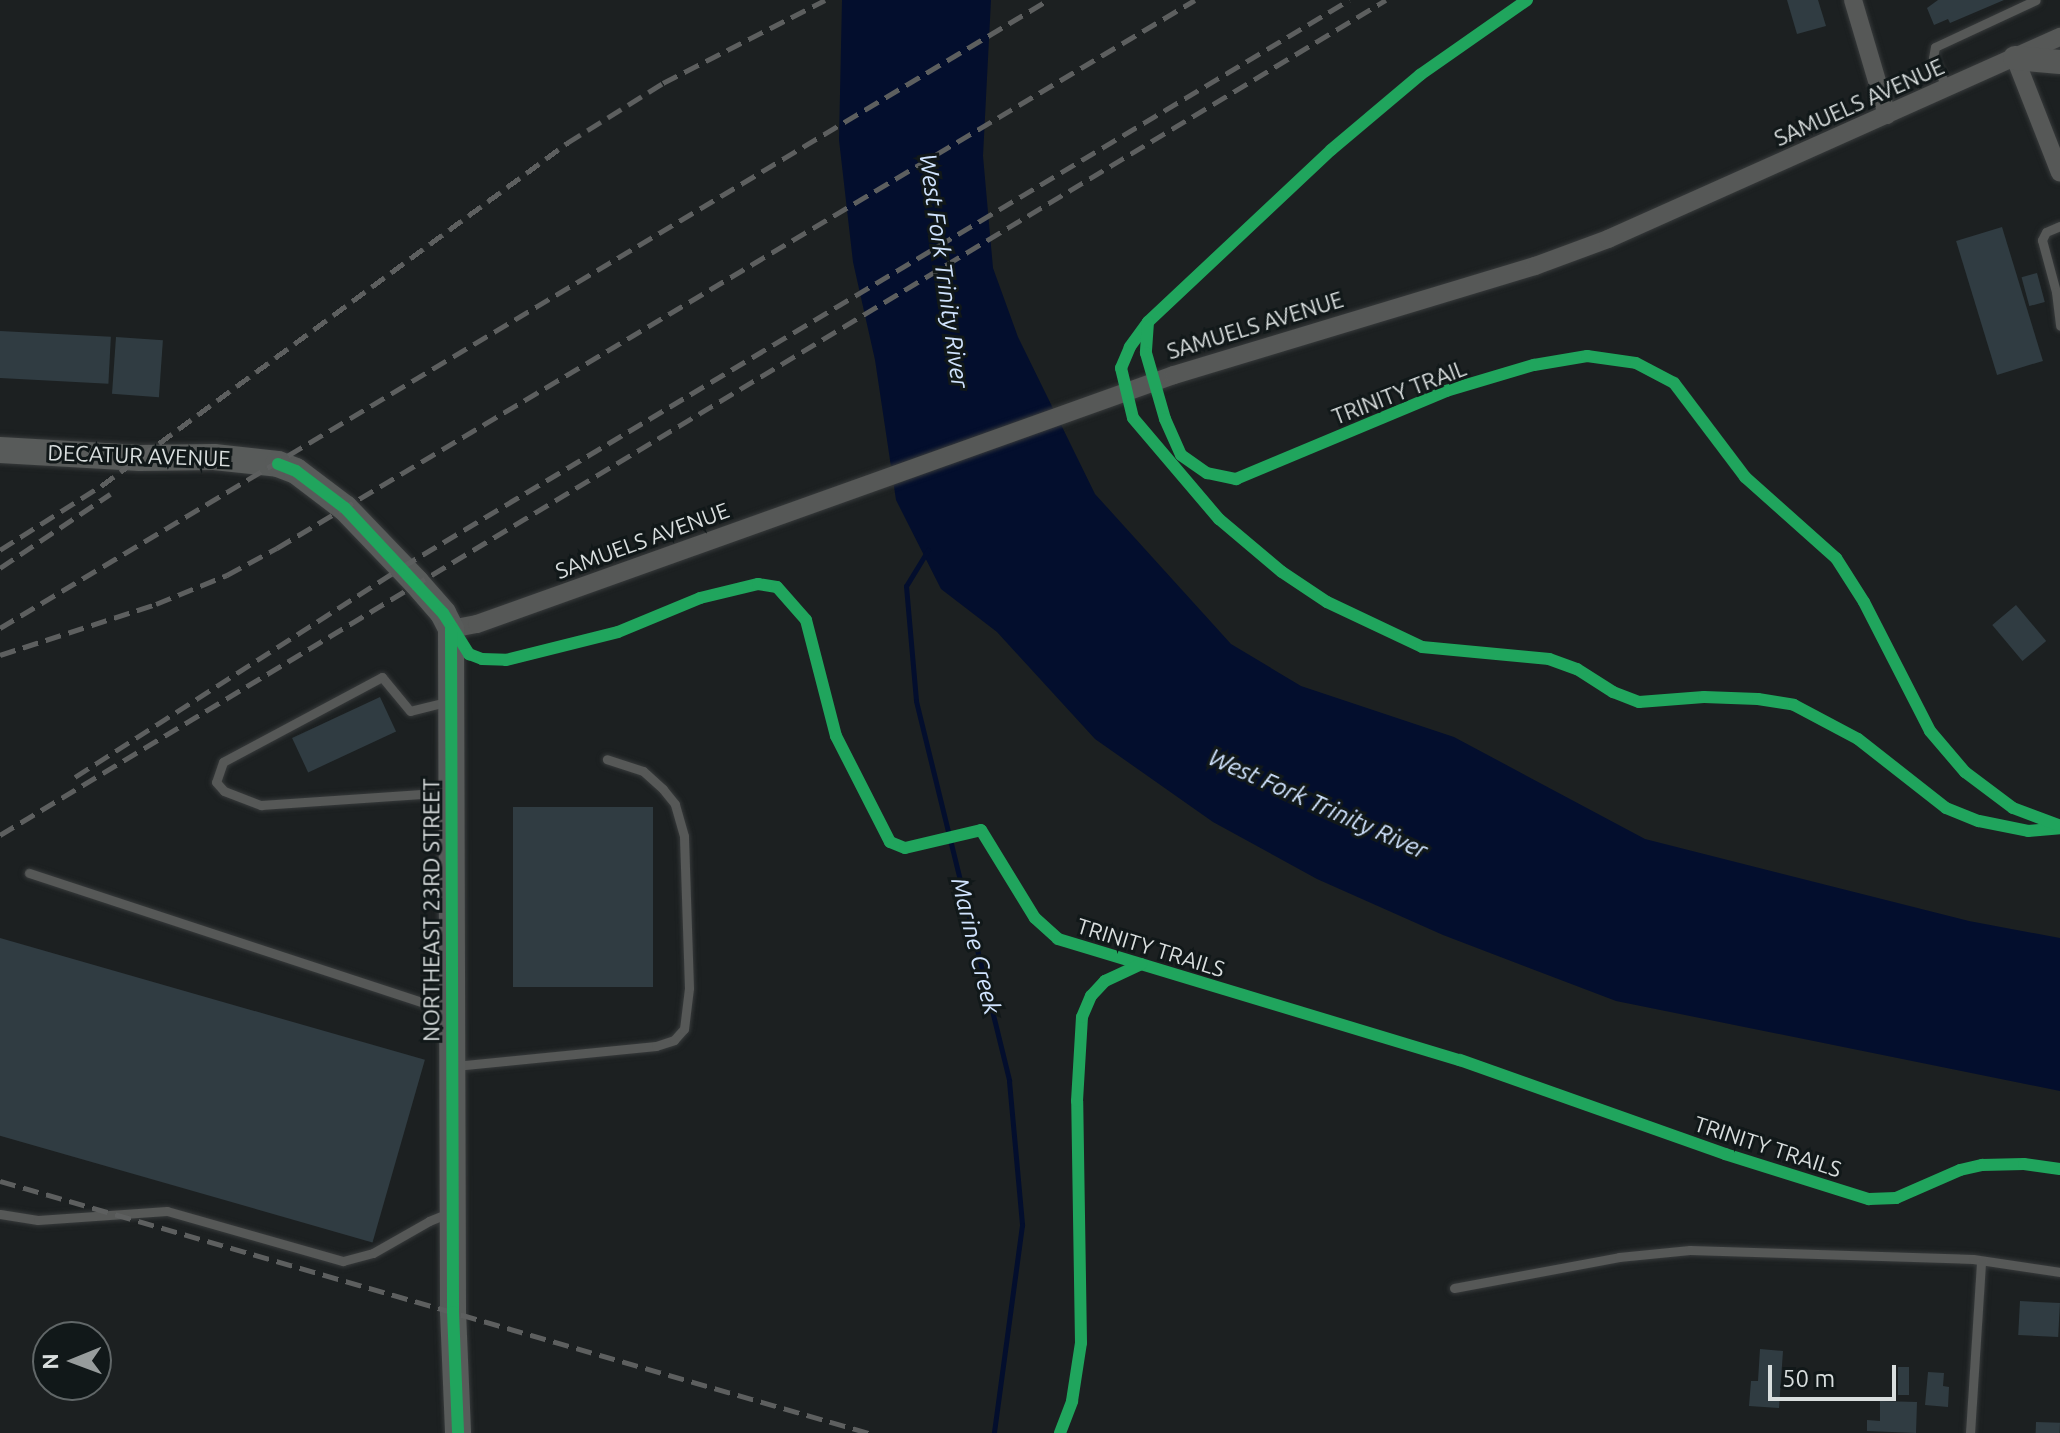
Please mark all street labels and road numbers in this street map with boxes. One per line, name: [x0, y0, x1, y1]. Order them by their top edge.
street label: SAMUELS AVENUE: [1770, 53, 1948, 151]
street label: SAMUELS AVENUE: [1164, 286, 1346, 364]
street label: TRINITY TRAIL: [1328, 354, 1470, 430]
street label: DECATUR AVENUE: [47, 439, 231, 471]
street label: SAMUELS AVENUE: [552, 496, 732, 584]
street label: NORTHEAST 23RD STREET: [418, 778, 444, 1042]
street label: TRINITY TRAILS: [1074, 912, 1228, 982]
street label: TRINITY TRAILS: [1691, 1110, 1845, 1182]

